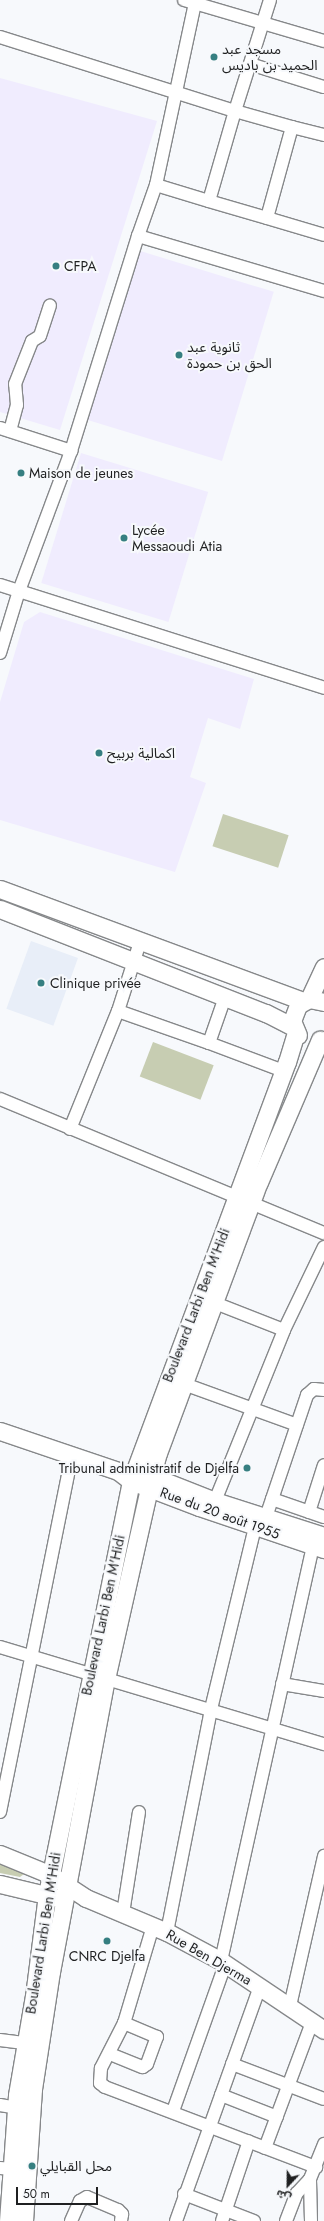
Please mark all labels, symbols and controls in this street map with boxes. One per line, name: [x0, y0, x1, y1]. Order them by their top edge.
place label: مسجد عبد الحميد بن باديس: [222, 41, 318, 74]
marker: مسجد عبد الحميد بن باديس: [209, 52, 219, 62]
place label: CFPA: [64, 258, 97, 274]
marker: CFPA: [51, 261, 61, 271]
place label: ثانوية عبد الحق بن حمودة: [187, 339, 272, 372]
marker: ثانوية عبد الحق بن حمودة: [174, 350, 184, 360]
place label: Maison de jeunes: [29, 465, 133, 481]
marker: Maison de jeunes: [16, 468, 26, 478]
place label: Lycée Messaoudi Atia: [132, 522, 222, 554]
marker: Lycée Messaoudi Atia: [119, 533, 129, 543]
place label: اكمالية بربيح: [107, 745, 175, 761]
marker: اكمالية بربيح: [94, 748, 104, 758]
place label: Clinique privée: [50, 975, 141, 991]
marker: Clinique privée: [35, 977, 47, 989]
street label: Boulevard Larbi Ben M'Hidi: [159, 1226, 233, 1384]
place label: Tribunal administratif de Djelfa: [59, 1460, 239, 1476]
marker: Tribunal administratif de Djelfa: [242, 1463, 252, 1473]
street label: Rue du 20 août 1955: [158, 1484, 282, 1542]
street label: Boulevard Larbi Ben M'Hidi: [78, 1533, 128, 1697]
street label: Boulevard Larbi Ben M'Hidi: [22, 1851, 64, 2015]
street label: Rue Ben Djerma: [163, 1926, 255, 1988]
marker: CNRC Djelfa: [102, 1936, 112, 1946]
place label: CNRC Djelfa: [69, 1948, 145, 1964]
place label: محل القبايلي: [40, 2158, 112, 2174]
marker: محل القبايلي: [27, 2161, 37, 2171]
north arrow: [268, 2165, 308, 2205]
scale bar: [18, 2179, 100, 2205]
text: 50 m: [23, 2185, 50, 2203]
text: ش: [274, 2186, 293, 2206]

